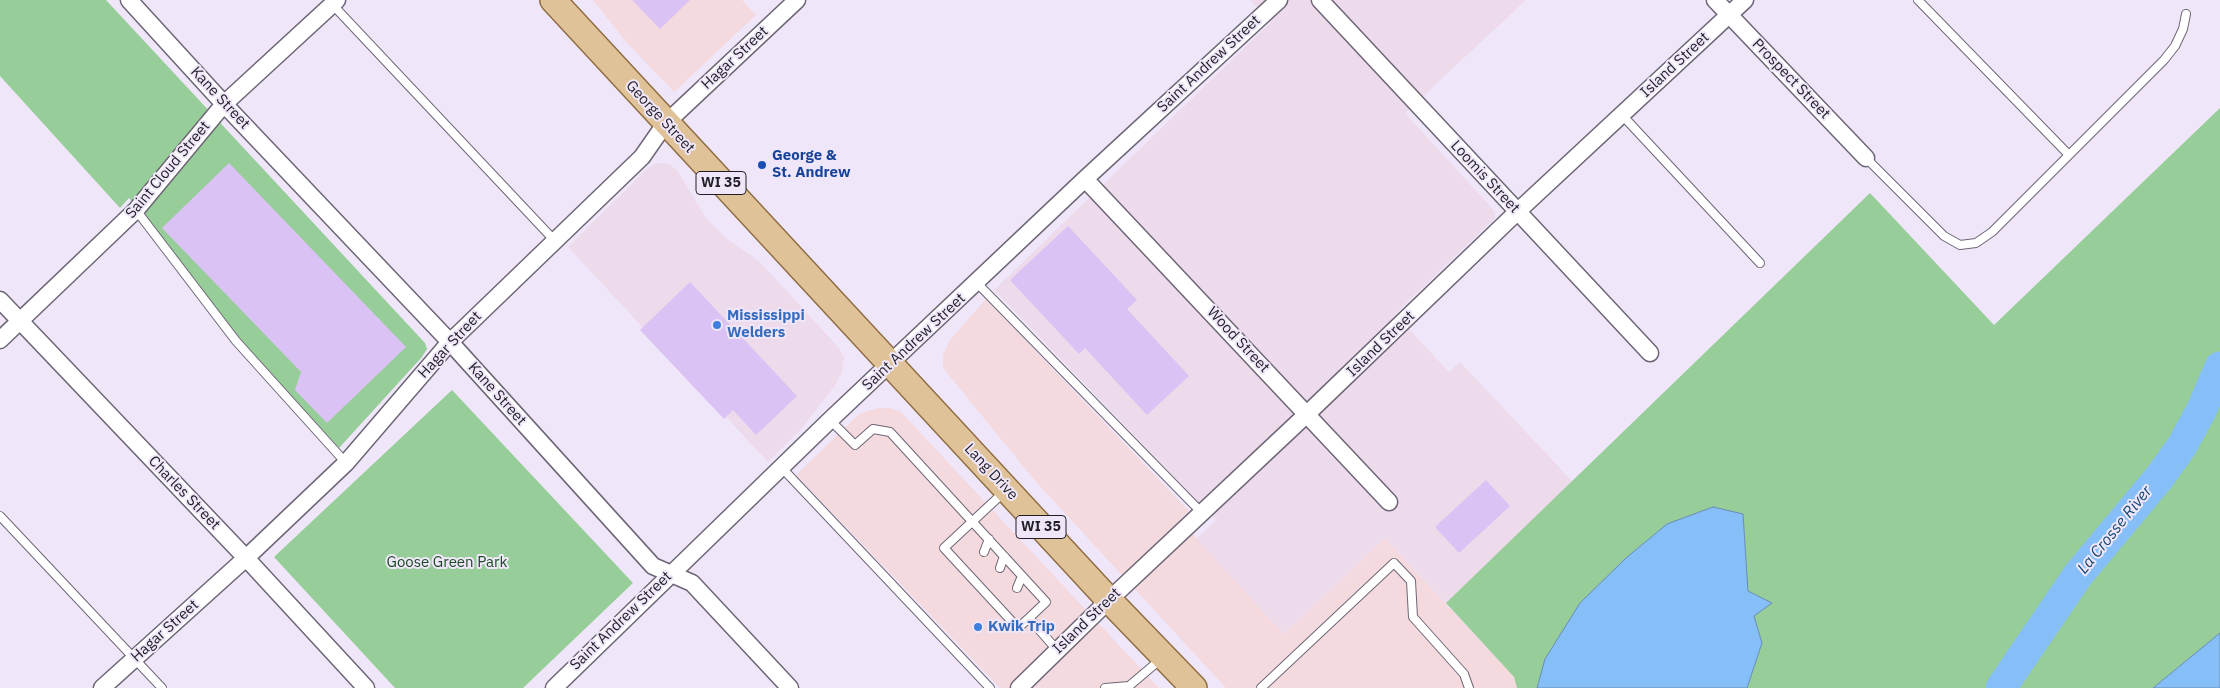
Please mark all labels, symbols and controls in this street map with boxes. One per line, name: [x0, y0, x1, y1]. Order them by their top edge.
street label: Saint Andrew Street: [1154, 12, 1264, 116]
street label: Hagar Street: [698, 23, 772, 93]
street label: Island Street: [1637, 29, 1713, 101]
street label: Prospect Street: [1748, 35, 1834, 123]
street label: Kane Street: [187, 63, 253, 133]
street label: George Street: [622, 77, 698, 157]
street label: Saint Cloud Street: [122, 118, 214, 222]
street label: Loomis Street: [1447, 137, 1523, 217]
place label: George & St. Andrew: [772, 147, 851, 182]
marker: George & St. Andrew: [756, 159, 768, 171]
road number: WI 35: [696, 172, 746, 194]
street label: Saint Andrew Street: [859, 290, 969, 394]
street label: Wood Street: [1203, 303, 1273, 377]
place label: Mississippi Welders: [727, 307, 805, 342]
street label: Island Street: [1343, 307, 1419, 381]
street label: Hagar Street: [415, 308, 485, 382]
marker: Mississippi Welders: [711, 319, 723, 331]
street label: Kane Street: [464, 359, 530, 429]
street label: Lang Drive: [960, 440, 1022, 504]
street label: Charles Street: [144, 452, 224, 534]
water label: La Crosse River: [2074, 482, 2156, 578]
road number: WI 35: [1016, 516, 1066, 538]
park label: Goose Green Park: [386, 554, 508, 572]
street label: Saint Andrew Street: [566, 568, 676, 674]
street label: Island Street: [1049, 584, 1125, 658]
street label: Hagar Street: [128, 596, 202, 666]
place label: Kwik Trip: [988, 618, 1055, 636]
marker: Kwik Trip: [972, 621, 984, 633]

